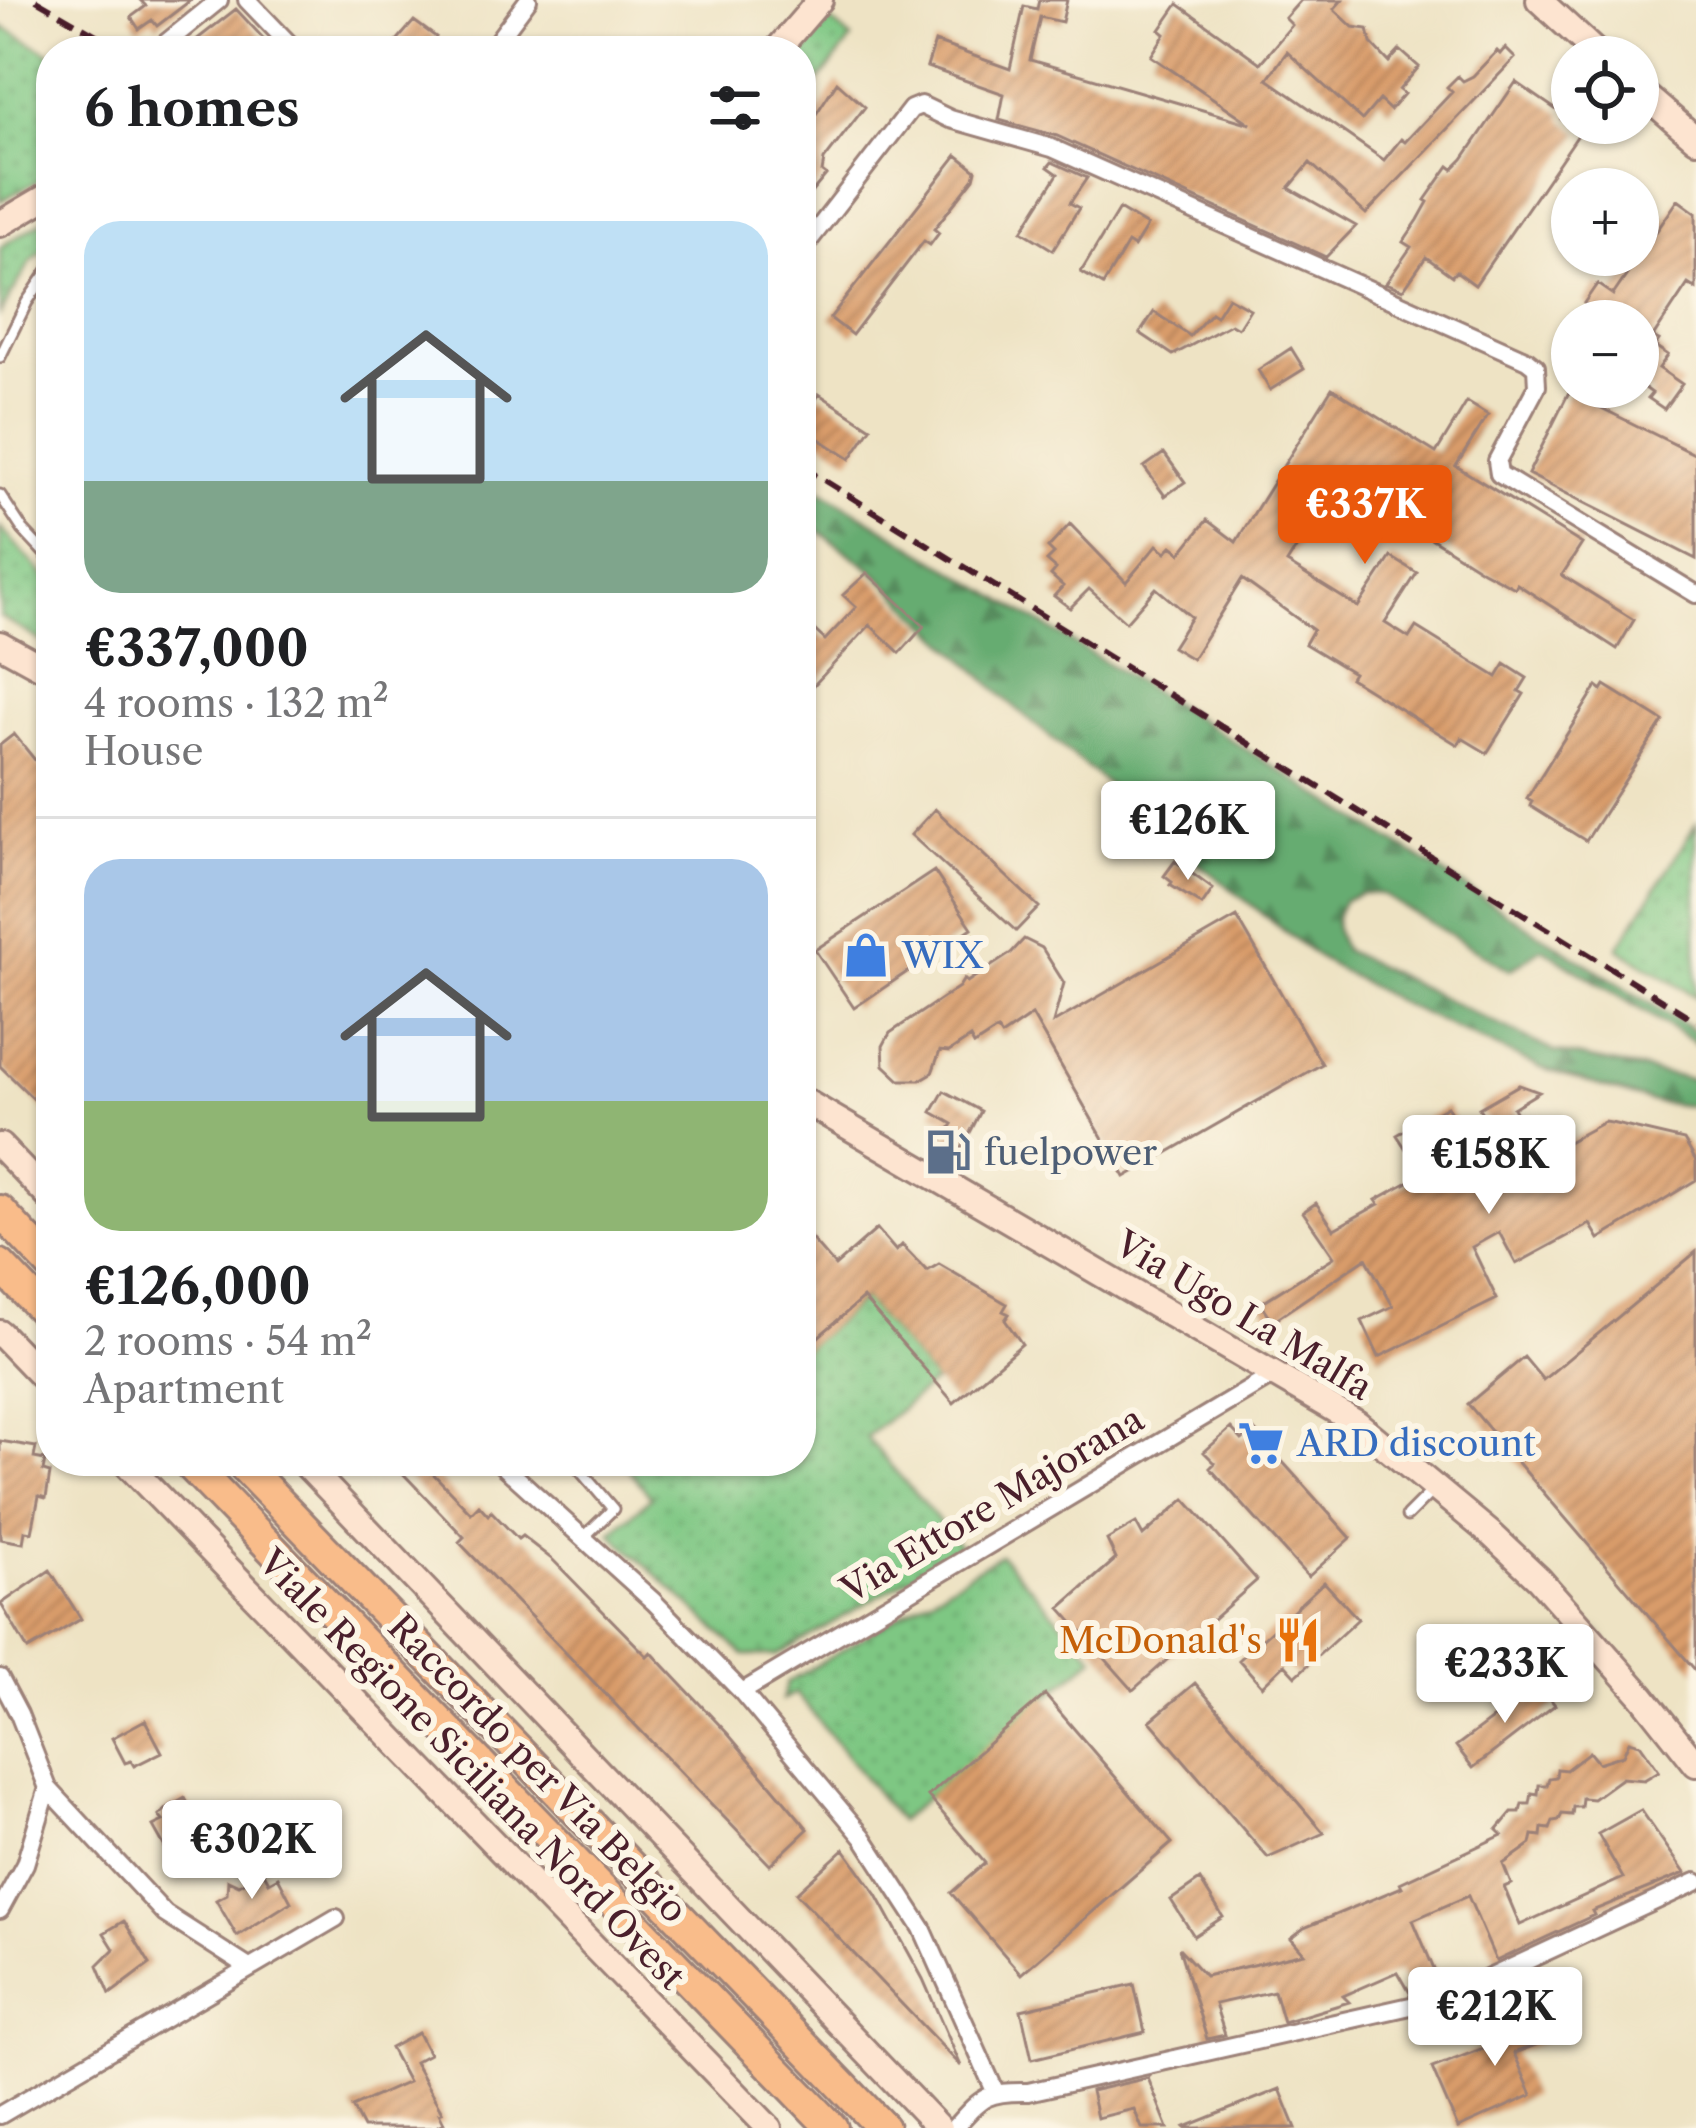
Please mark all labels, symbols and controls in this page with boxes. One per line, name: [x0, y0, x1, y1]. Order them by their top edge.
map controls: [1551, 36, 1659, 408]
button: locate: [1551, 36, 1659, 144]
icon: filters: [702, 75, 768, 141]
text: 6 homes: [84, 77, 300, 139]
button: +: [1551, 168, 1659, 276]
icon: home: [318, 299, 534, 515]
button: −: [1551, 300, 1659, 408]
pin: €337K: [1281, 465, 1449, 567]
text: €337K: [1305, 480, 1425, 528]
text: €337,000: [84, 617, 309, 679]
text: 4 rooms · 132 m²: [84, 679, 389, 727]
text: House: [84, 727, 203, 775]
pin: €126K: [1104, 781, 1272, 883]
text: €126K: [1128, 796, 1248, 844]
shop icon: WIX: [841, 930, 891, 980]
place label: WIX: [901, 933, 984, 977]
icon: home: [318, 937, 534, 1153]
pin: €158K: [1405, 1115, 1573, 1217]
fuel station icon: fuelpower: [923, 1127, 973, 1177]
place label: fuelpower: [984, 1130, 1157, 1174]
text: €158K: [1429, 1130, 1549, 1178]
street label: Via Ugo La Malfa: [1107, 1221, 1380, 1409]
text: €126,000: [84, 1255, 311, 1317]
text: 2 rooms · 54 m²: [84, 1317, 372, 1365]
text: Apartment: [84, 1365, 284, 1413]
street label: Via Ettore Majorana: [832, 1396, 1151, 1612]
supermarket icon: ARD discount: [1236, 1418, 1286, 1468]
place label: ARD discount: [1296, 1421, 1536, 1465]
street label: Viale Regione Siciliana Nord Ovest: [249, 1539, 695, 1998]
street label: Raccordo per Via Belgio: [379, 1605, 697, 1931]
restaurant icon: McDonald's: [1273, 1615, 1323, 1665]
place label: McDonald's: [1059, 1618, 1262, 1662]
pin: €233K: [1421, 1624, 1589, 1726]
text: €233K: [1443, 1639, 1567, 1687]
pin: €302K: [168, 1800, 336, 1902]
text: €302K: [189, 1815, 315, 1863]
pin: €212K: [1411, 1967, 1579, 2069]
text: €212K: [1435, 1982, 1555, 2030]

